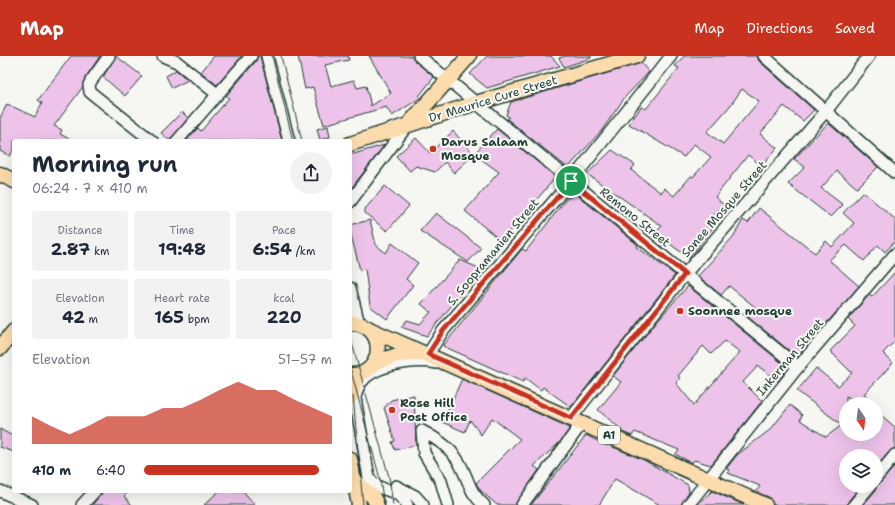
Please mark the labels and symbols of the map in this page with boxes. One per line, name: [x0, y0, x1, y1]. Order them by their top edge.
street label: Dr Maurice Cure Street: [427, 72, 559, 126]
place label: Darus Salaam Mosque: [441, 134, 528, 164]
marker: Darus Salaam Mosque: [428, 144, 438, 154]
street label: Sonee Mosque Street: [678, 157, 770, 261]
pin: [554, 164, 588, 198]
street label: Remono Street: [597, 184, 673, 250]
street label: S. Soopramanien Street: [443, 195, 543, 309]
place label: Soonnee mosque: [688, 303, 792, 319]
marker: Soonnee mosque: [675, 306, 685, 316]
street label: Inkerman Street: [753, 315, 827, 399]
place label: Rose Hill Post Office: [400, 395, 467, 425]
north arrow: [839, 397, 883, 441]
marker: Rose Hill Post Office: [387, 405, 397, 415]
road number: A1: [598, 426, 620, 444]

